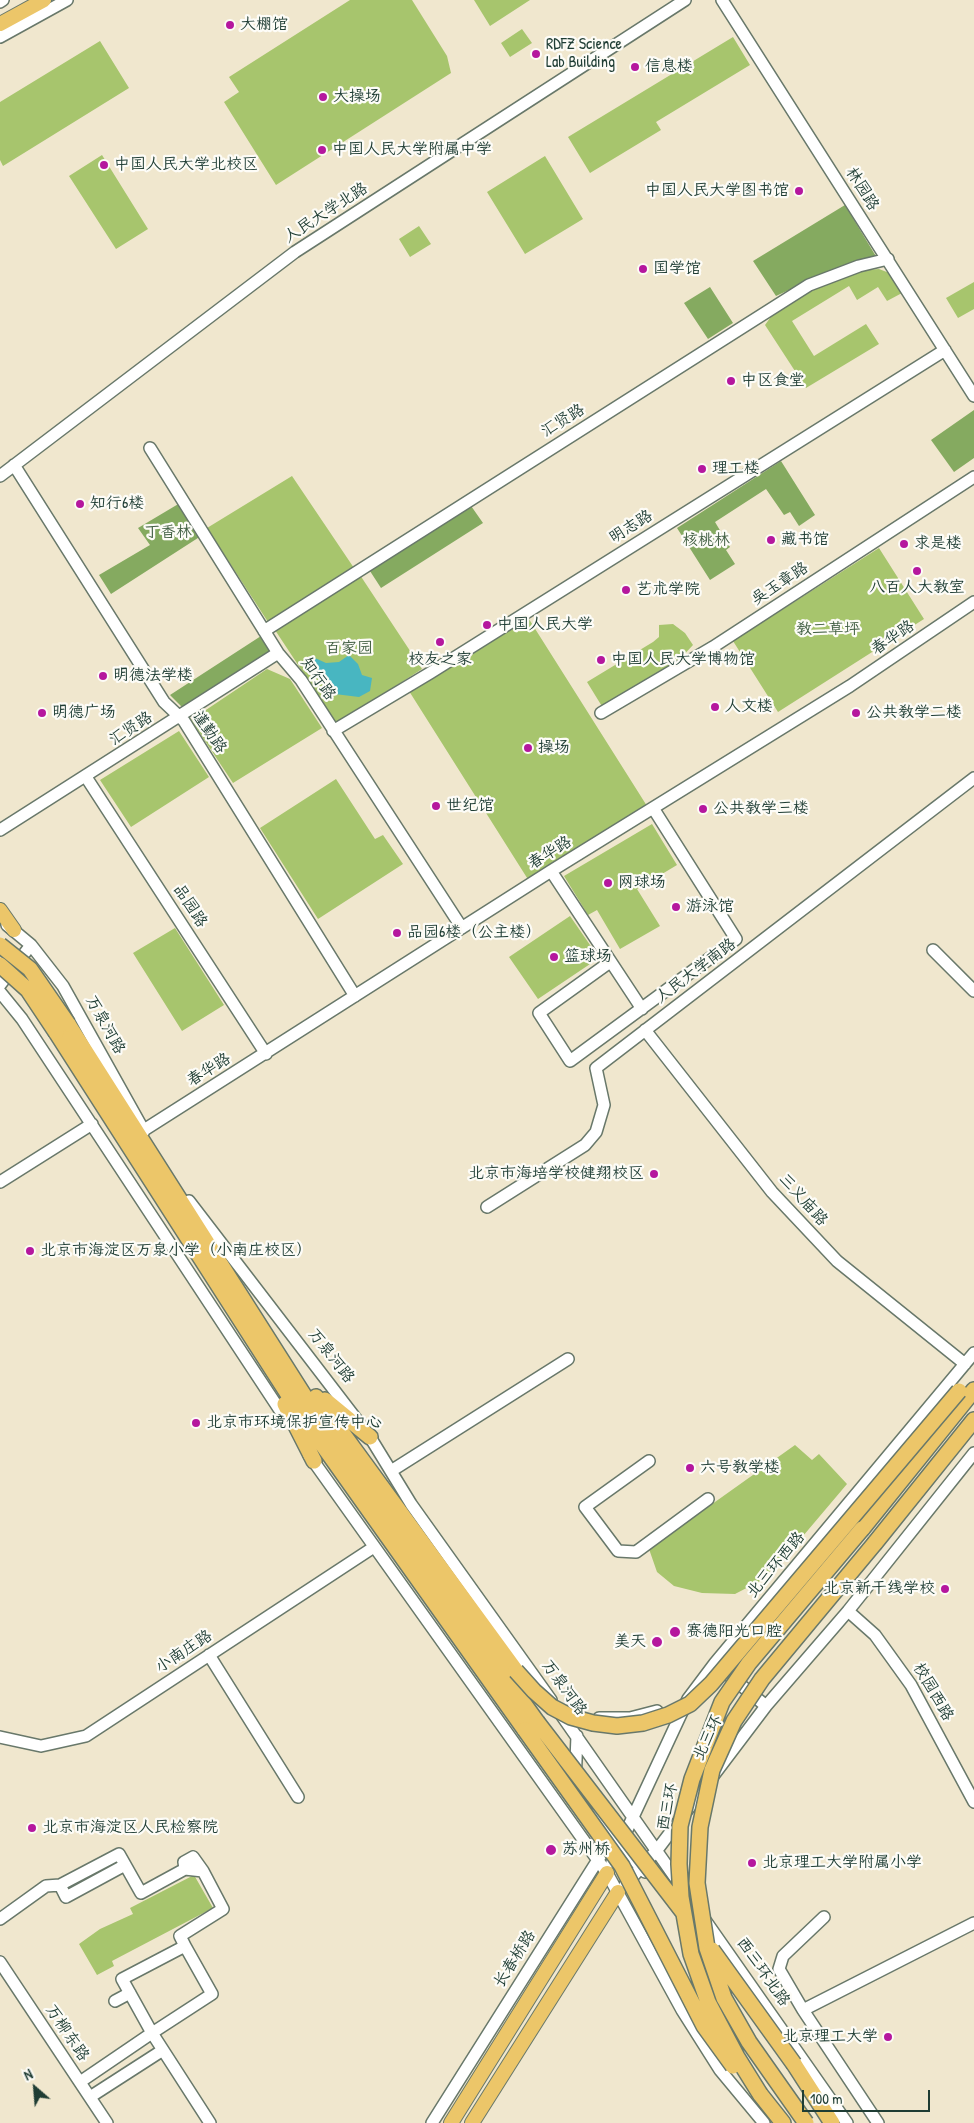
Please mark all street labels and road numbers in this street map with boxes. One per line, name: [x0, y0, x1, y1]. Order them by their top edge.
street label: 林园路: [841, 164, 883, 214]
street label: 人民大学北路: [281, 179, 371, 247]
street label: 汇贤路: [538, 400, 588, 442]
street label: 明志路: [606, 506, 656, 548]
street label: 吴玉章路: [748, 559, 812, 609]
street label: 春华路: [868, 617, 918, 659]
street label: 知行路: [296, 654, 340, 704]
street label: 谨勤路: [188, 707, 230, 757]
street label: 汇贤路: [106, 708, 156, 750]
street label: 春华路: [525, 832, 575, 874]
street label: 品园路: [169, 881, 211, 931]
street label: 人民大学南路: [652, 934, 740, 1008]
street label: 万泉河路: [81, 992, 129, 1058]
street label: 春华路: [184, 1049, 234, 1091]
street label: 三义庙路: [774, 1170, 832, 1230]
street label: 万泉河路: [304, 1325, 358, 1387]
street label: 北三环西路: [743, 1528, 809, 1602]
street label: 小南庄路: [152, 1627, 216, 1677]
street label: 万泉河路: [537, 1656, 591, 1720]
street label: 校园西路: [909, 1659, 957, 1725]
street label: 北三环: [689, 1712, 727, 1764]
street label: 西三环: [654, 1782, 682, 1832]
street label: 长春桥路: [490, 1927, 540, 1991]
street label: 西三环北路: [732, 1934, 794, 2010]
street label: 万柳东路: [41, 2001, 93, 2065]

